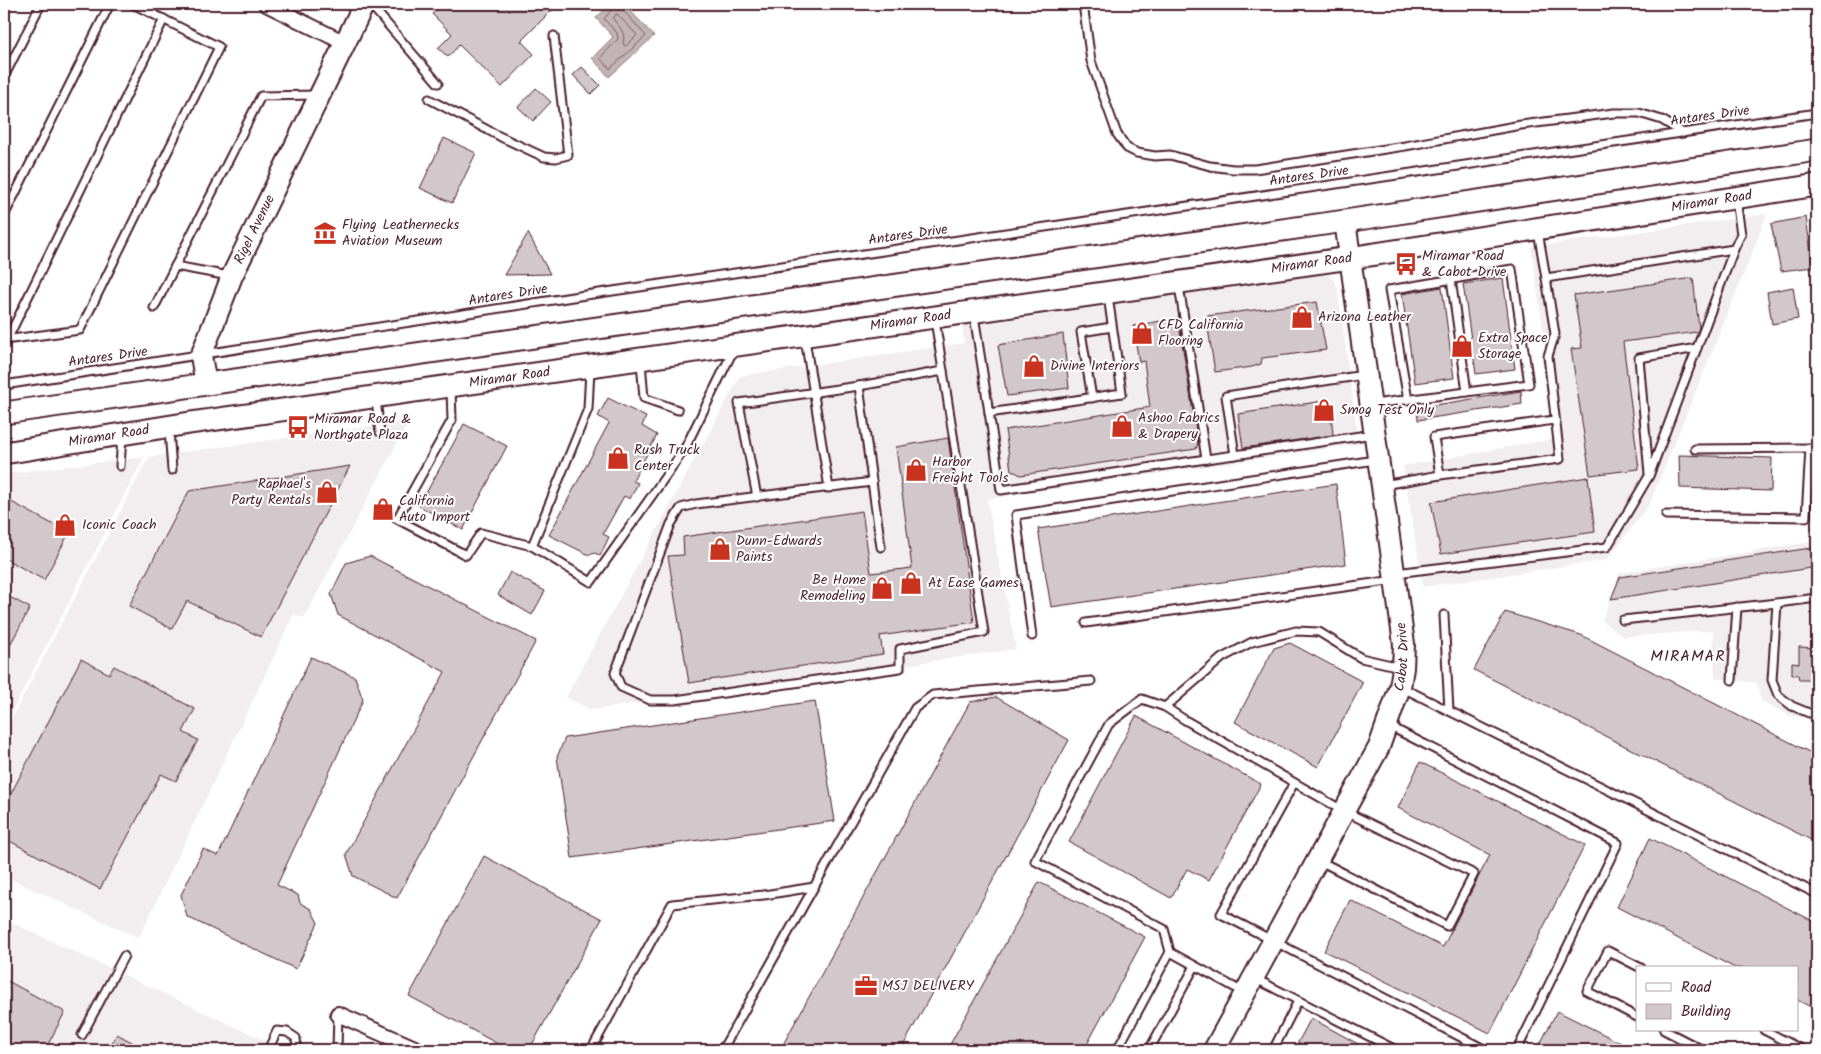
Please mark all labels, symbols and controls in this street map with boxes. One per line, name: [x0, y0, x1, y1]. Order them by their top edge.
street label: Antares Drive: [1669, 99, 1752, 132]
street label: Antares Drive: [1268, 159, 1351, 192]
street label: Miramar Road: [1669, 184, 1755, 219]
street label: Rigel Avenue: [228, 190, 281, 268]
place label: Flying Leathernecks Aviation Museum: [342, 214, 459, 252]
street label: Antares Drive: [867, 218, 950, 251]
museum icon: Flying Leathernecks Aviation Museum: [312, 220, 338, 246]
place label: Miramar Road & Cabot Drive: [1422, 245, 1507, 283]
street label: Miramar Road: [1269, 247, 1354, 280]
bus stop icon: Miramar Road & Cabot Drive: [1393, 251, 1419, 277]
street label: Antares Drive: [467, 278, 550, 312]
street label: Miramar Road: [868, 304, 953, 337]
shop icon: Arizona Leather: [1289, 304, 1315, 330]
place label: Arizona Leather: [1318, 306, 1412, 328]
place label: CFD California Flooring: [1158, 314, 1244, 352]
shop icon: CFD California Flooring: [1129, 320, 1155, 346]
place label: Extra Space Storage: [1478, 327, 1548, 365]
shop icon: Extra Space Storage: [1449, 333, 1475, 359]
street label: Antares Drive: [67, 340, 150, 373]
shop icon: Divine Interiors: [1021, 353, 1047, 379]
place label: Divine Interiors: [1050, 355, 1139, 377]
street label: Miramar Road: [467, 361, 552, 394]
shop icon: Smog Test Only: [1311, 397, 1337, 423]
place label: Smog Test Only: [1340, 399, 1434, 421]
place label: Ashoo Fabrics & Drapery: [1138, 407, 1220, 445]
place label: Miramar Road & Northgate Plaza: [314, 408, 411, 446]
shop icon: Ashoo Fabrics & Drapery: [1109, 413, 1135, 439]
bus stop icon: Miramar Road & Northgate Plaza: [285, 414, 311, 440]
street label: Miramar Road: [67, 419, 152, 453]
place label: Rush Truck Center: [634, 439, 700, 477]
shop icon: Rush Truck Center: [605, 445, 631, 471]
place label: Harbor Freight Tools: [932, 451, 1008, 489]
shop icon: Harbor Freight Tools: [903, 457, 929, 483]
place label: Raphael's Party Rentals: [231, 473, 311, 511]
shop icon: Raphael's Party Rentals: [314, 479, 340, 505]
place label: California Auto Import: [399, 490, 471, 528]
shop icon: California Auto Import: [370, 496, 396, 522]
shop icon: Iconic Coach: [52, 512, 78, 538]
place label: Iconic Coach: [82, 514, 157, 536]
place label: Dunn-Edwards Paints: [736, 530, 822, 568]
shop icon: Dunn-Edwards Paints: [707, 536, 733, 562]
place label: Be Home Remodeling: [800, 569, 867, 607]
shop icon: At Ease Games: [898, 570, 924, 596]
place label: At Ease Games: [928, 572, 1019, 594]
shop icon: Be Home Remodeling: [869, 575, 895, 601]
street label: Cabot Drive: [1389, 620, 1415, 693]
district label: MIRAMAR: [1650, 644, 1726, 669]
legend: [1636, 966, 1798, 1032]
office icon: MSJ DELIVERY: [853, 973, 879, 999]
place label: MSJ DELIVERY: [882, 975, 975, 997]
text: Road: [1681, 976, 1712, 1000]
text: Building: [1681, 1000, 1731, 1024]

